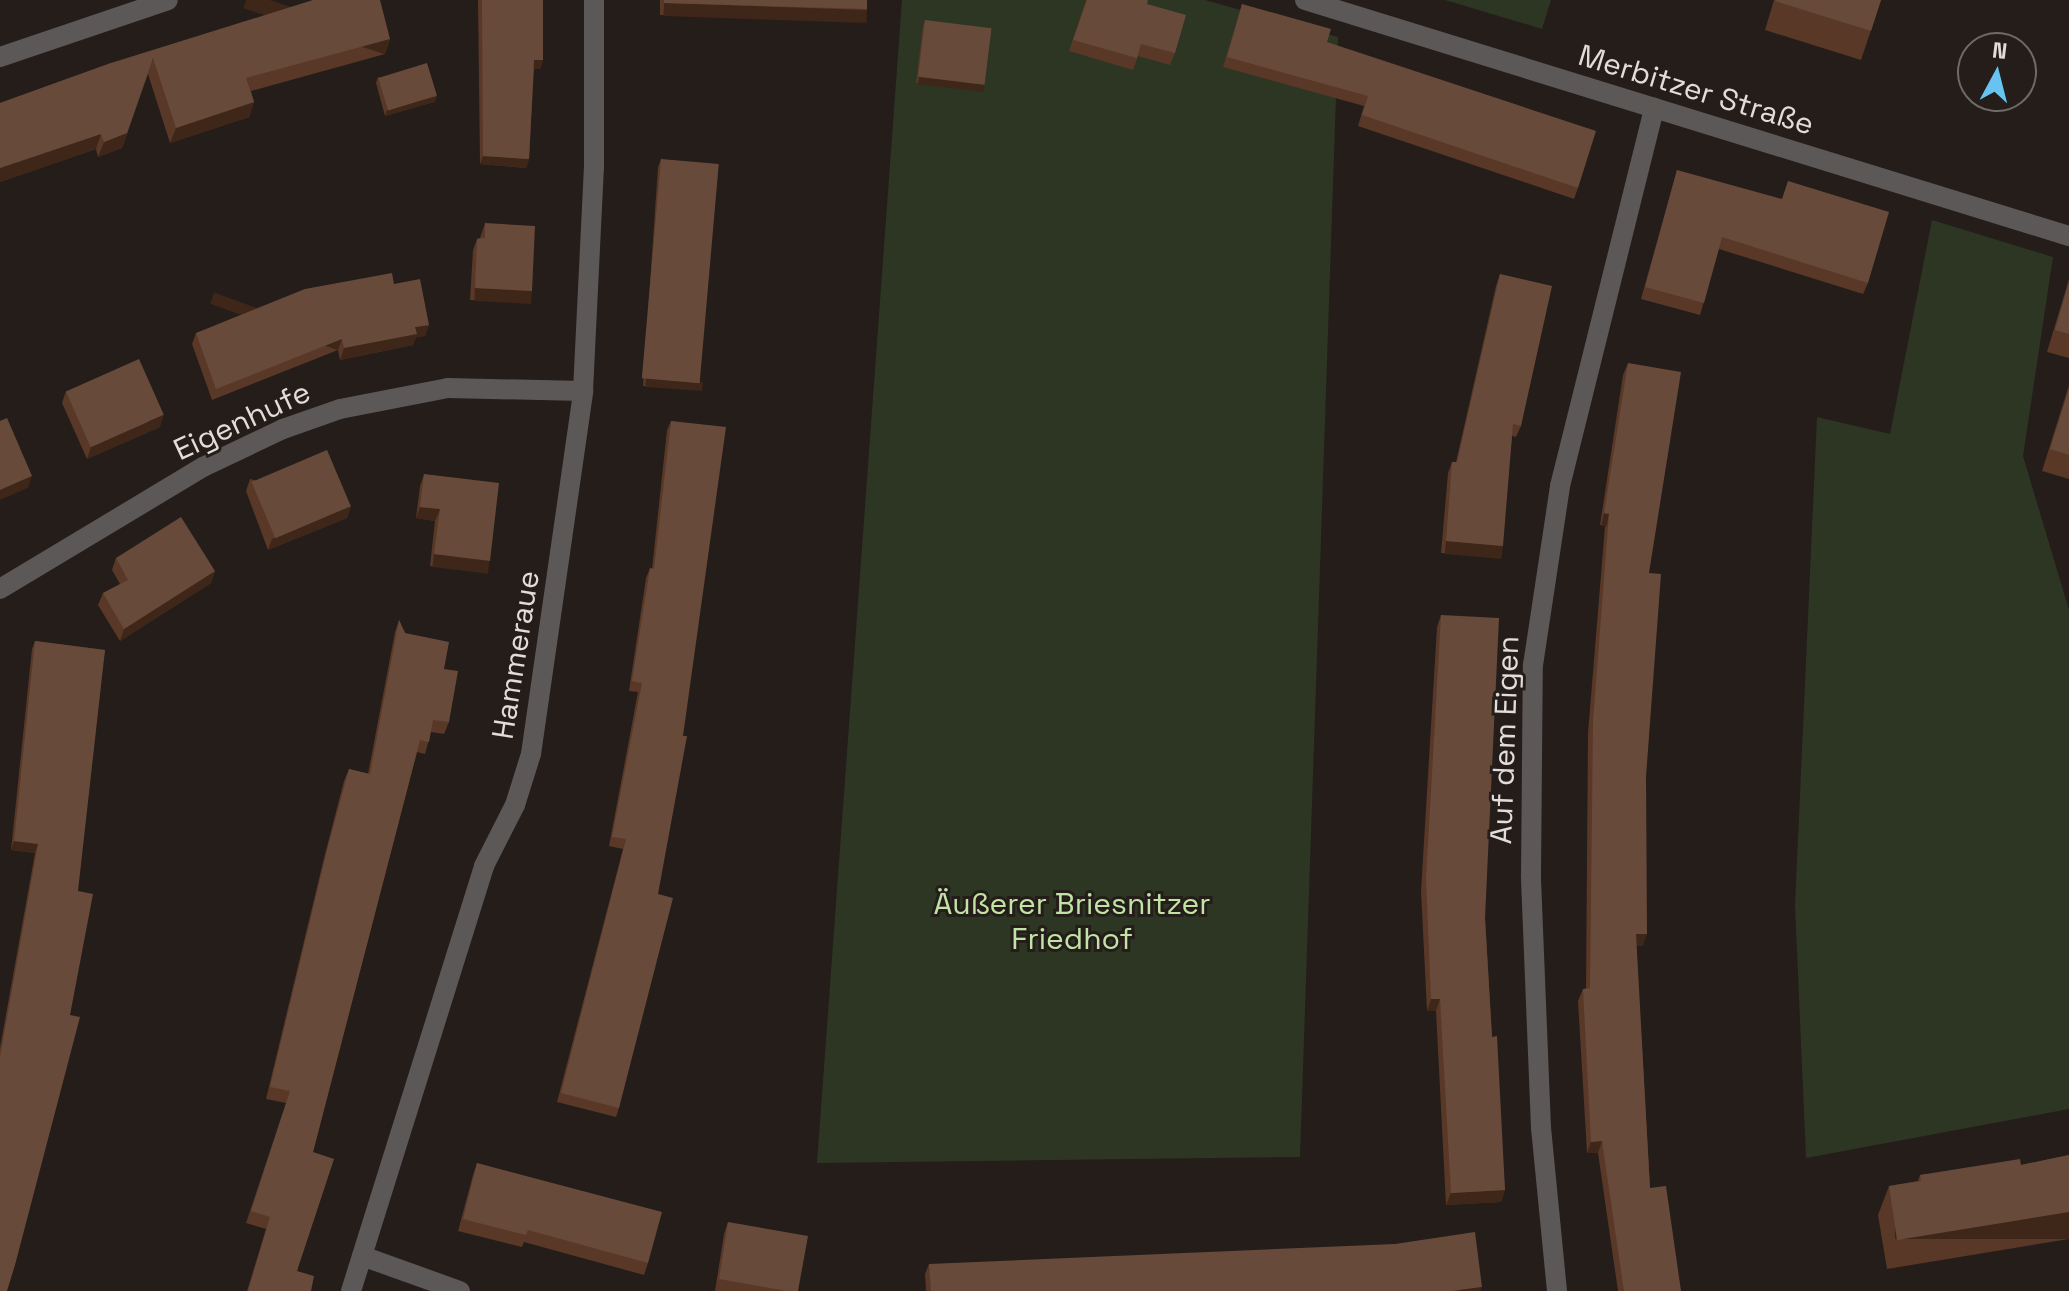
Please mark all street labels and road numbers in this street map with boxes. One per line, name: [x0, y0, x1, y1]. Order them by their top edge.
street label: Merbitzer Straße: [1574, 37, 1818, 143]
street label: Eigenhufe: [168, 374, 316, 468]
street label: Hammeraue: [485, 568, 547, 742]
street label: Auf dem Eigen: [1483, 635, 1527, 845]

